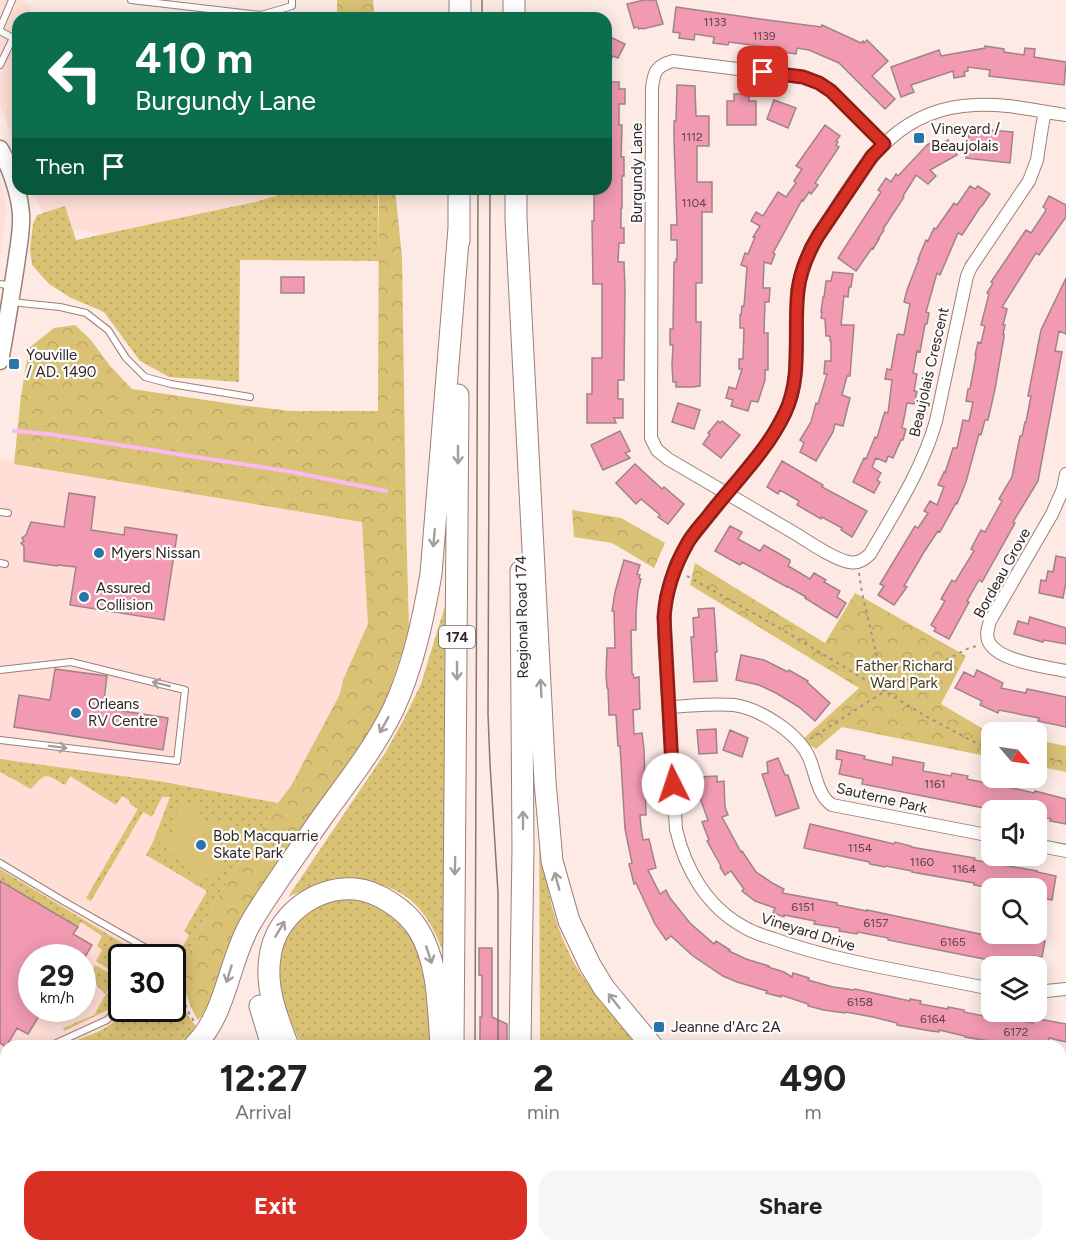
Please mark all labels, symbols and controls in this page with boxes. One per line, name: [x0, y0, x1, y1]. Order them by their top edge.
house number: 1133: [704, 15, 726, 29]
house number: 1139: [752, 29, 776, 43]
text: 410 m: [135, 33, 253, 84]
icon: left: [36, 36, 114, 114]
pin: [737, 46, 788, 97]
icon: arrive: [746, 55, 779, 88]
text: Burgundy Lane: [135, 84, 316, 117]
place label: Vineyard / Beaujolais: [931, 120, 1000, 155]
street label: Burgundy Lane: [628, 123, 646, 223]
house number: 1112: [681, 130, 703, 144]
marker: Vineyard / Beaujolais: [912, 131, 926, 145]
icon: arrive: [97, 150, 130, 183]
text: Then: [36, 153, 85, 180]
house number: 1104: [681, 196, 707, 210]
street label: Beaujolais Crescent: [905, 305, 953, 439]
place label: Youville / AD. 1490: [26, 346, 96, 381]
marker: Youville / AD. 1490: [7, 357, 21, 371]
one-way arrow: [452, 444, 464, 464]
street label: Bordeau Grove: [970, 525, 1034, 621]
one-way arrow: [428, 527, 439, 547]
place label: Myers Nissan: [111, 544, 200, 562]
marker: Myers Nissan: [92, 546, 106, 560]
street label: Regional Road 174: [512, 555, 532, 679]
place label: Assured Collision: [96, 579, 153, 614]
marker: Assured Collision: [77, 590, 91, 604]
road number: 174: [439, 626, 475, 648]
park label: Father Richard Ward Park: [855, 657, 953, 692]
one-way arrow: [451, 660, 463, 680]
one-way arrow: [151, 677, 170, 689]
one-way arrow: [535, 678, 546, 698]
place label: Orleans RV Centre: [88, 695, 158, 730]
marker: Orleans RV Centre: [69, 706, 83, 720]
one-way arrow: [378, 715, 389, 733]
north arrow: [981, 722, 1047, 788]
map controls: [981, 722, 1047, 1022]
one-way arrow: [48, 741, 68, 752]
position arrow: [641, 752, 705, 816]
house number: 1161: [924, 777, 946, 791]
street label: Sauterne Park: [835, 779, 930, 817]
button: sound: [981, 800, 1047, 866]
one-way arrow: [517, 811, 529, 831]
place label: Bob Macquarrie Skate Park: [213, 827, 318, 862]
marker: Bob Macquarrie Skate Park: [194, 838, 208, 852]
house number: 1154: [848, 841, 873, 855]
one-way arrow: [449, 855, 461, 875]
house number: 1160: [910, 855, 935, 869]
house number: 1164: [952, 862, 977, 876]
one-way arrow: [551, 872, 563, 891]
button: search: [981, 878, 1047, 944]
house number: 6151: [791, 900, 815, 914]
street label: Vineyard Drive: [759, 909, 857, 955]
house number: 6157: [863, 916, 889, 930]
one-way arrow: [274, 921, 286, 938]
house number: 6165: [940, 935, 966, 949]
speed limit sign: 30: [108, 944, 186, 1022]
one-way arrow: [424, 945, 435, 964]
button: layers: [981, 956, 1047, 1022]
text: 29: [40, 957, 74, 994]
one-way arrow: [223, 964, 234, 983]
text: km/h: [40, 989, 74, 1007]
one-way arrow: [608, 993, 621, 1009]
house number: 6158: [847, 995, 873, 1009]
house number: 6164: [920, 1012, 947, 1026]
place label: Jeanne d'Arc 2A: [671, 1018, 781, 1036]
marker: Jeanne d'Arc 2A: [652, 1020, 666, 1034]
house number: 6172: [1004, 1025, 1028, 1039]
text: 12:27: [220, 1057, 307, 1100]
text: 2: [533, 1057, 554, 1100]
text: 490: [779, 1057, 846, 1100]
text: Arrival: [235, 1100, 292, 1124]
text: min: [527, 1100, 560, 1124]
text: m: [804, 1100, 821, 1124]
button: Exit: [24, 1171, 527, 1240]
button: Share: [539, 1171, 1042, 1240]

